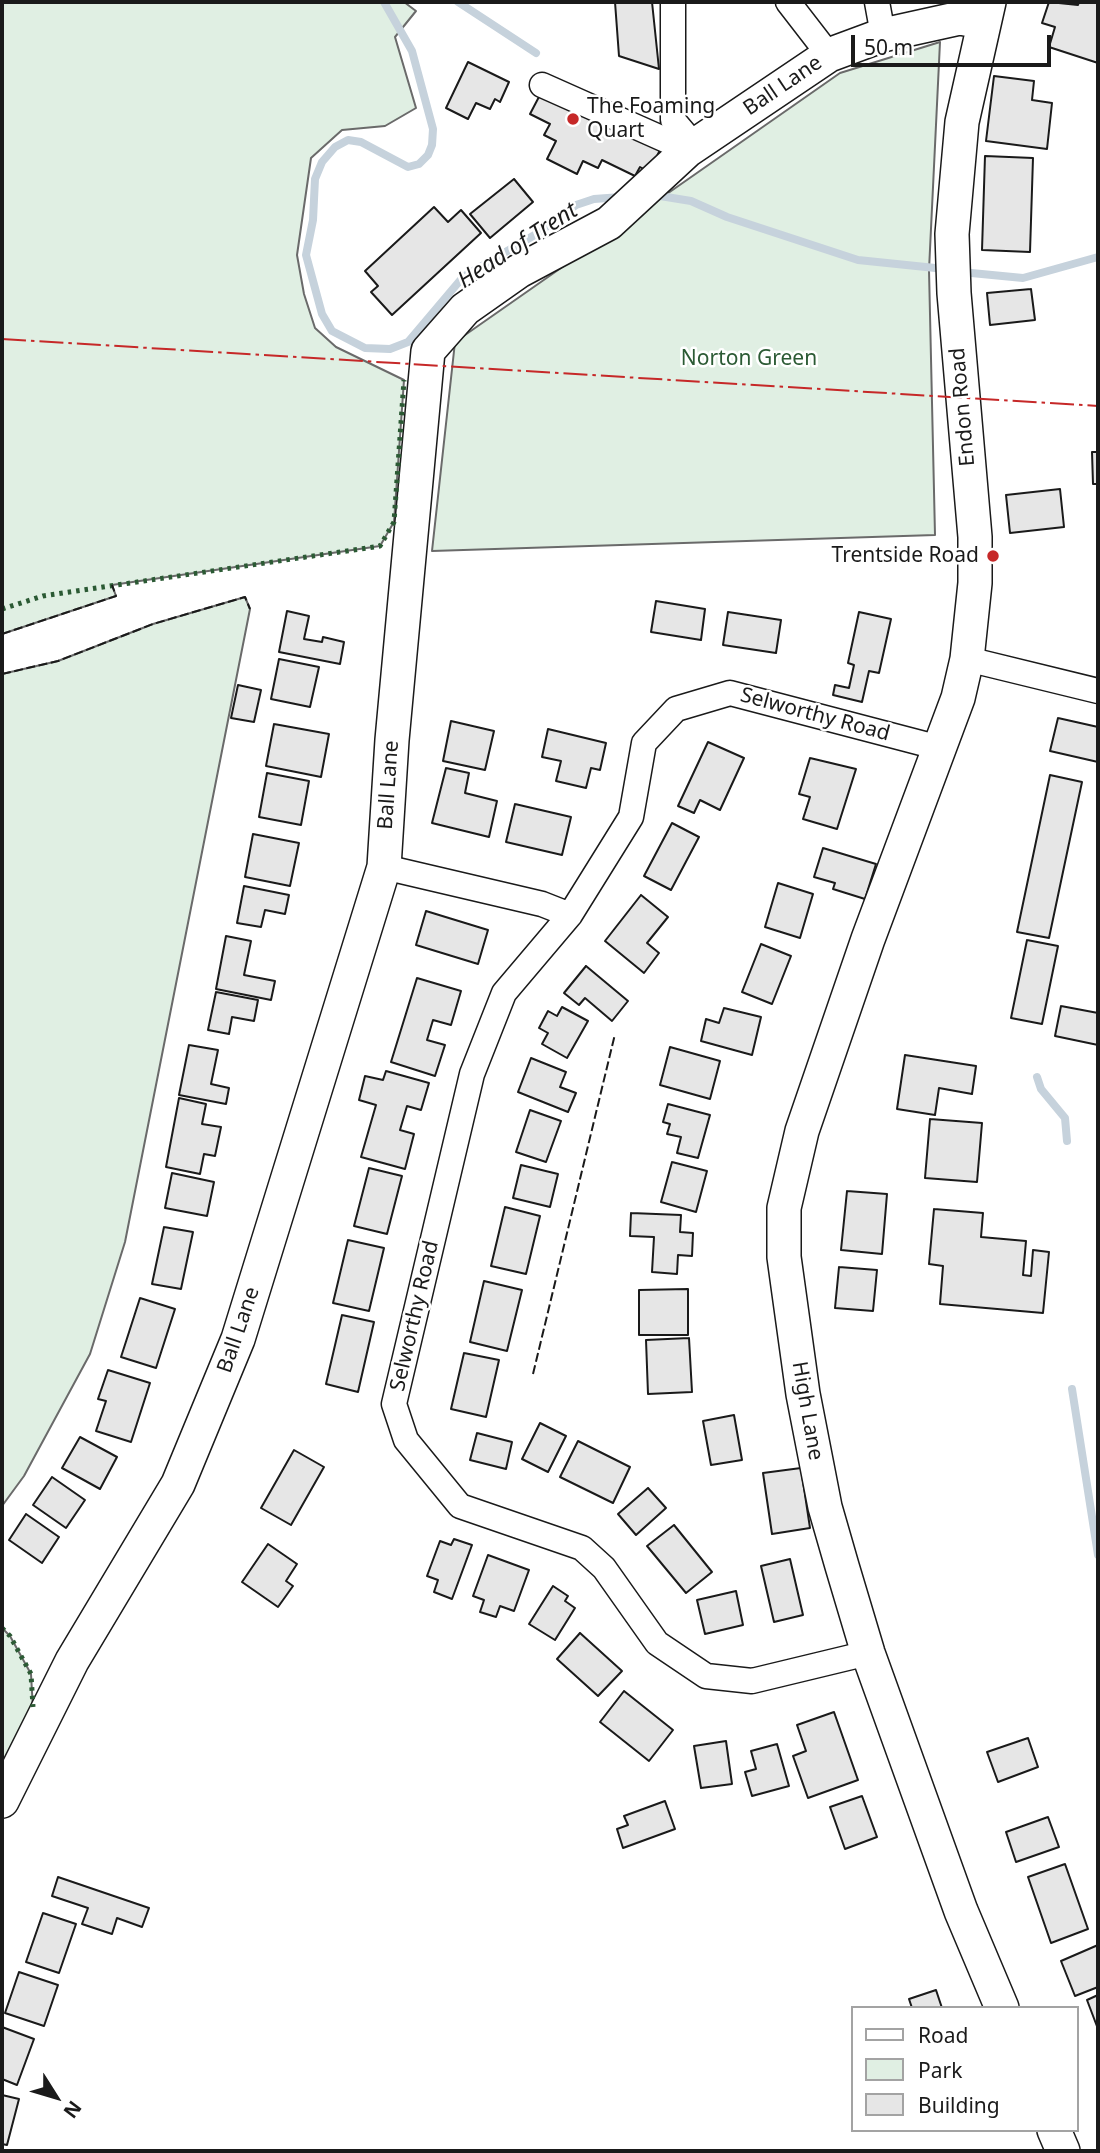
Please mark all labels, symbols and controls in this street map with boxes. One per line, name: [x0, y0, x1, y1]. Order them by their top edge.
scale bar: [855, 21, 1054, 65]
text: 50 m: [864, 33, 913, 61]
street label: Ball Lane: [739, 51, 827, 121]
place label: The Foaming Quart: [587, 94, 715, 144]
marker: The Foaming Quart: [565, 111, 581, 127]
water label: Head of Trent: [453, 197, 583, 295]
park label: Norton Green: [681, 346, 817, 372]
street label: Endon Road: [945, 347, 981, 467]
place label: Trentside Road: [832, 543, 979, 569]
marker: Trentside Road: [985, 548, 1001, 564]
street label: Selworthy Road: [737, 683, 893, 747]
street label: Ball Lane: [373, 740, 405, 830]
street label: Selworthy Road: [385, 1238, 445, 1394]
street label: Ball Lane: [213, 1284, 265, 1376]
street label: High Lane: [786, 1360, 828, 1462]
legend: [852, 2006, 1079, 2132]
text: Road: [918, 2021, 968, 2049]
text: Park: [918, 2056, 962, 2084]
north arrow: [21, 2062, 91, 2132]
text: Building: [918, 2091, 1000, 2119]
text: N: [58, 2096, 88, 2124]

